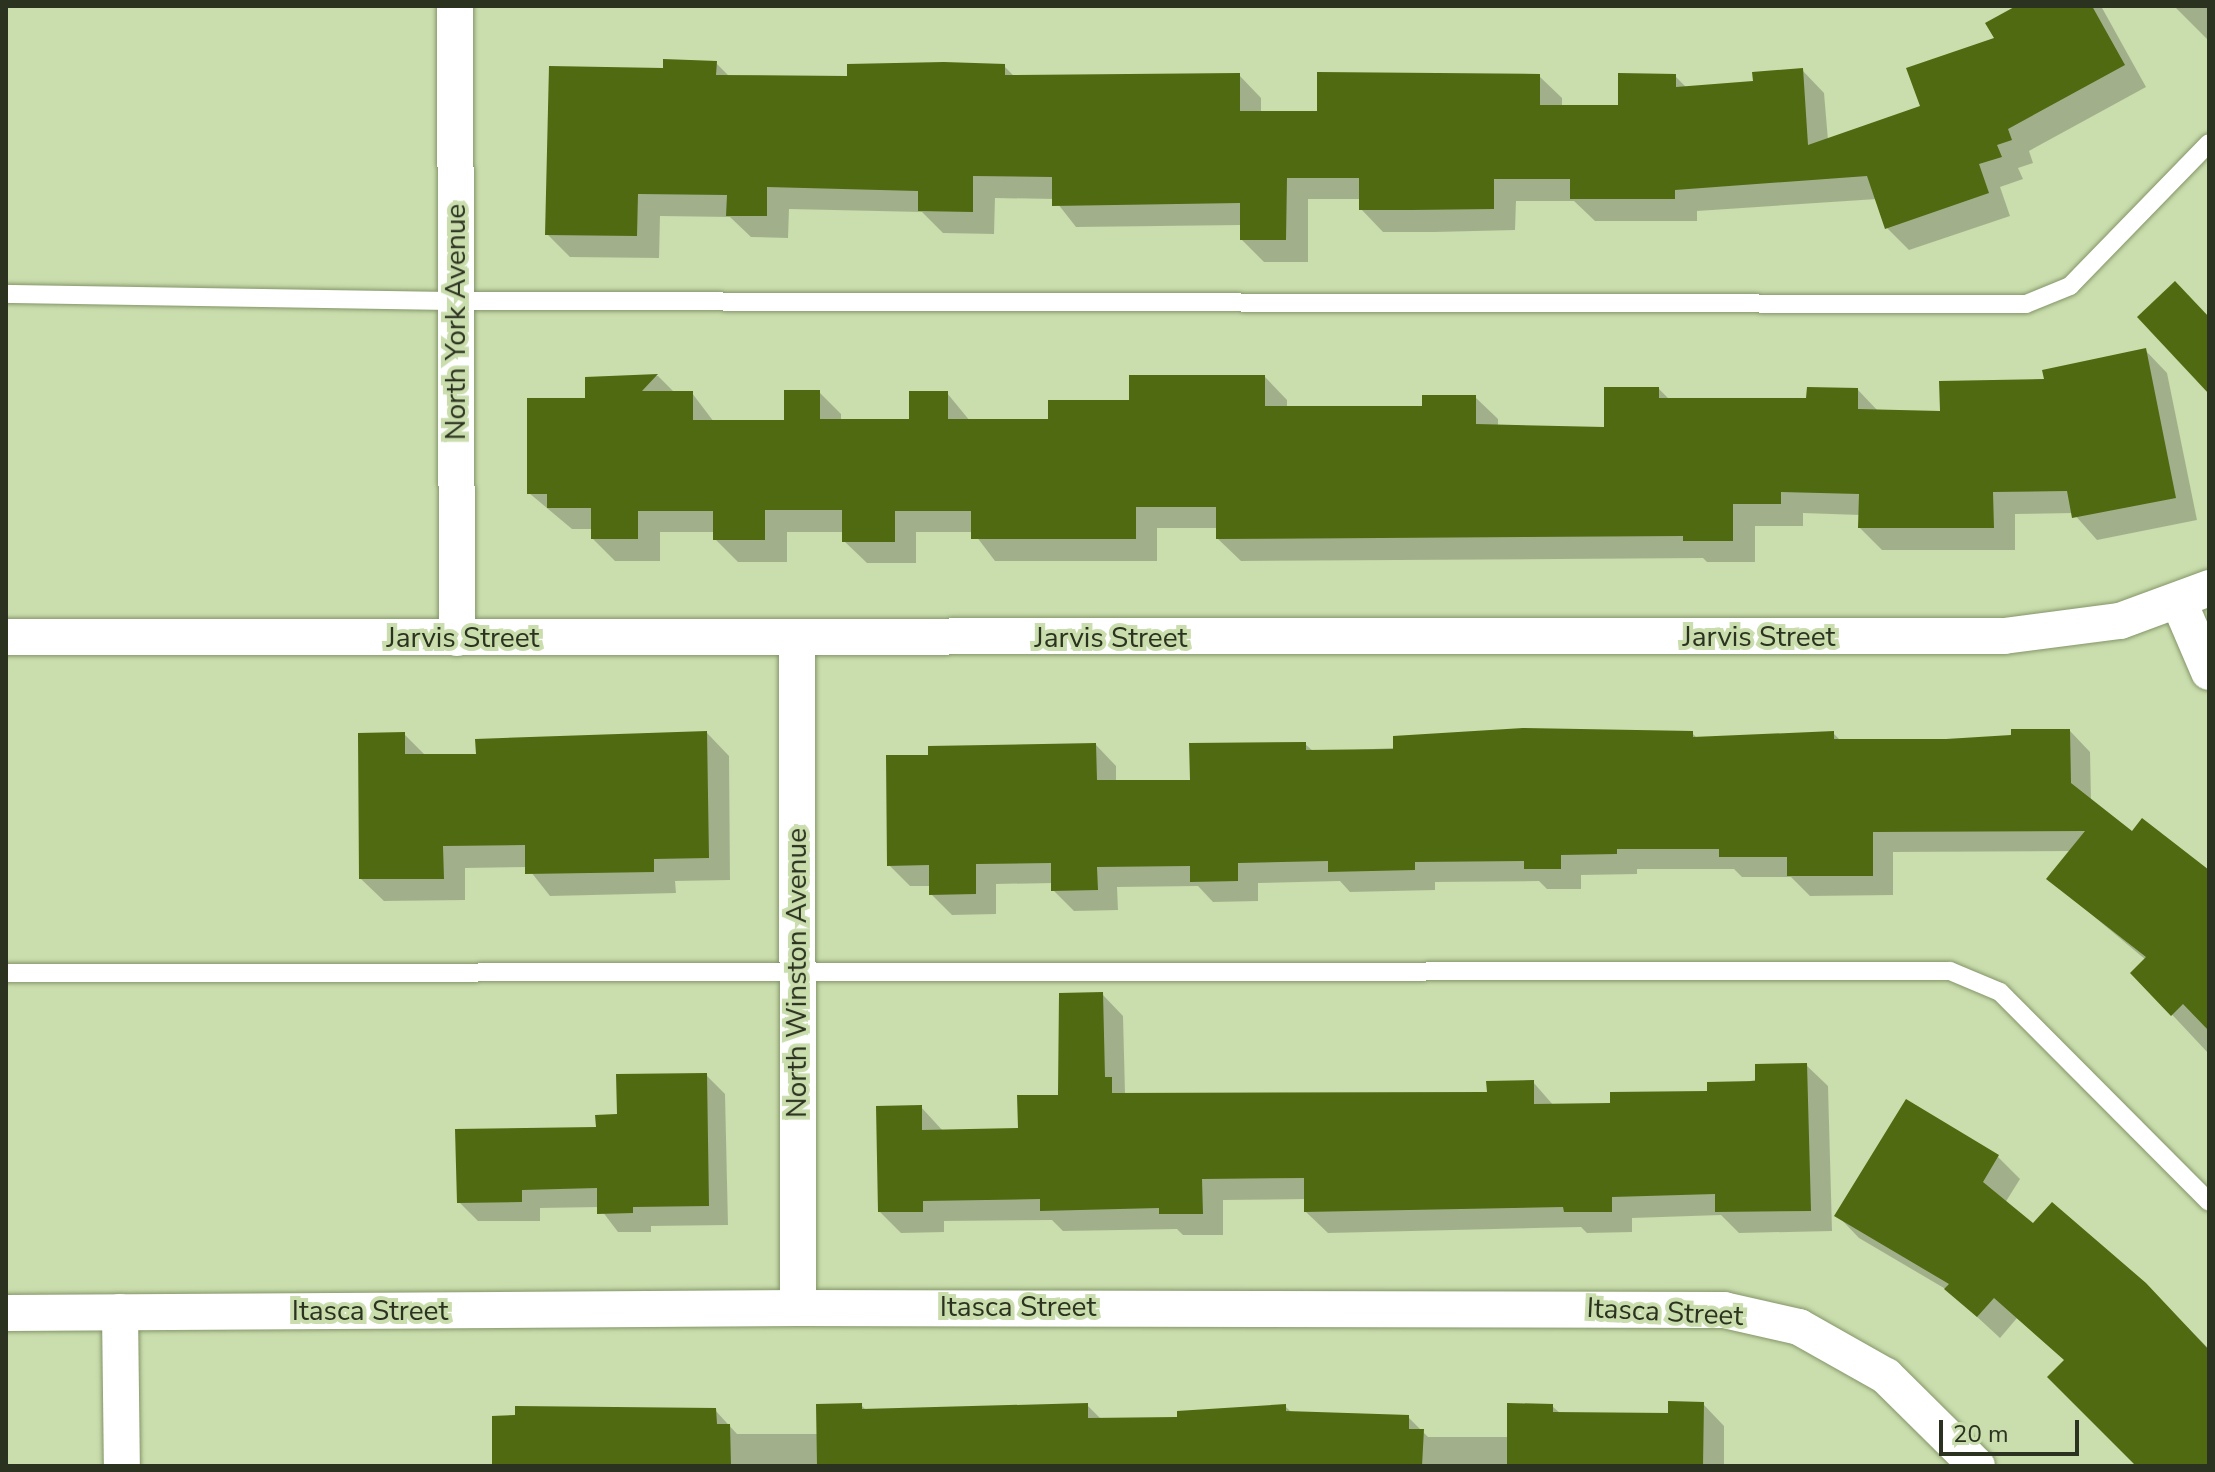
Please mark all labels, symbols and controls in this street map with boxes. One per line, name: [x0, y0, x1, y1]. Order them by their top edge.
street label: North York Avenue: [439, 204, 473, 440]
street label: Jarvis Street: [1683, 620, 1835, 654]
street label: Jarvis Street: [387, 621, 539, 655]
street label: Jarvis Street: [1035, 621, 1187, 655]
street label: North Winston Avenue: [780, 828, 814, 1118]
street label: Itasca Street: [940, 1290, 1096, 1324]
street label: Itasca Street: [1586, 1291, 1744, 1333]
street label: Itasca Street: [292, 1294, 448, 1328]
scale bar: [1943, 1404, 2083, 1454]
text: 20 m: [1953, 1418, 2009, 1450]

